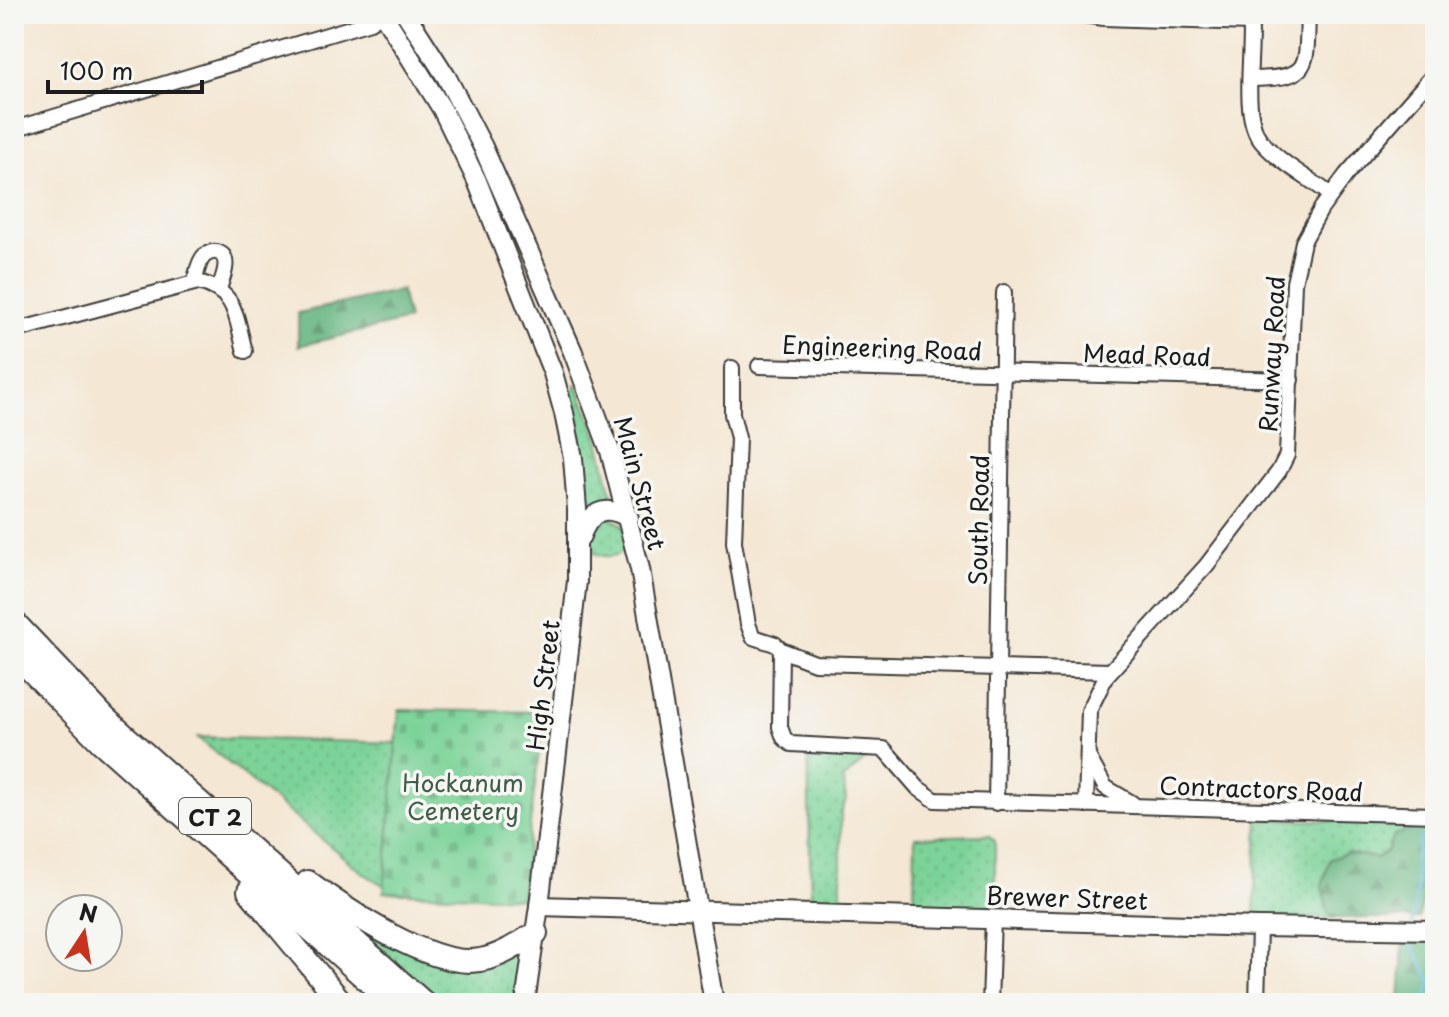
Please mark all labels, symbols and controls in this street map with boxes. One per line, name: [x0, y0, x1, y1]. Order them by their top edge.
scale bar: [48, 44, 202, 94]
text: 100 m: [60, 52, 133, 88]
street label: Runway Road: [1249, 275, 1293, 433]
street label: Engineering Road: [781, 326, 983, 368]
street label: Mead Road: [1083, 334, 1211, 374]
street label: Main Street: [606, 412, 676, 554]
street label: South Road: [959, 454, 997, 586]
street label: High Street: [516, 617, 568, 752]
park label: Hockanum Cemetery: [402, 764, 524, 828]
street label: Contractors Road: [1159, 766, 1363, 810]
road number: CT 2: [179, 798, 251, 834]
street label: Brewer Street: [986, 876, 1149, 918]
north arrow: [44, 893, 124, 973]
text: N: [77, 894, 100, 930]

